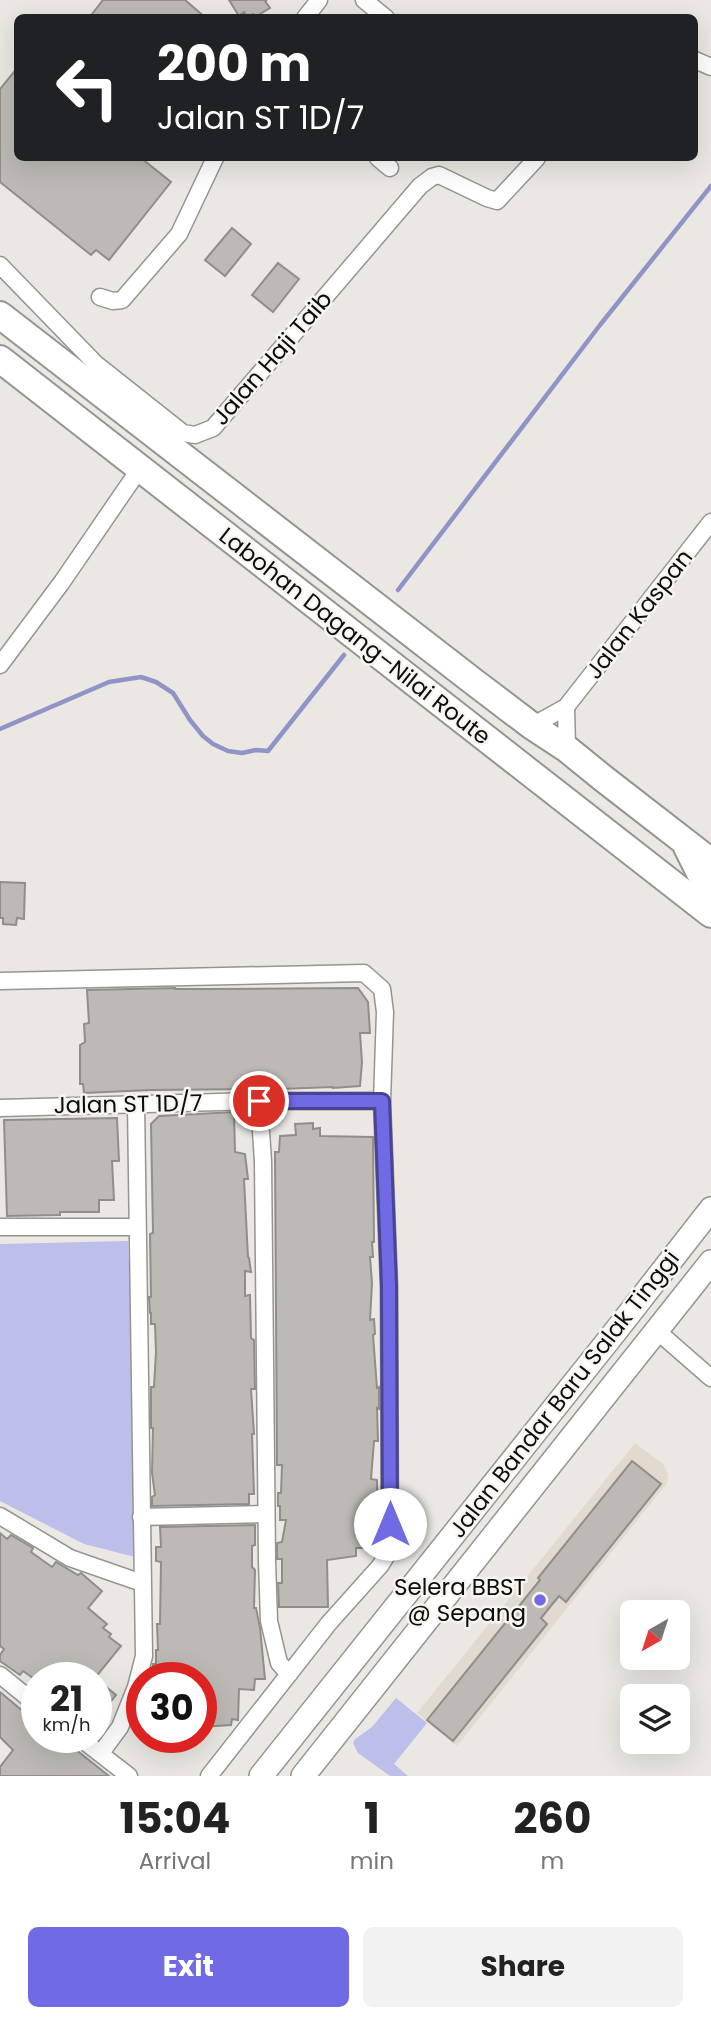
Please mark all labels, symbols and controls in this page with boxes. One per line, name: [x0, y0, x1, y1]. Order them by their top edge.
text: 200 m: [157, 30, 311, 98]
icon: left: [42, 42, 133, 133]
text: Jalan ST 1D/7: [157, 95, 364, 140]
street label: Jalan Haji Taib: [205, 284, 339, 432]
street label: Labohan Dagang–Nilai Route: [213, 520, 497, 752]
street label: Jalan Kaspan: [578, 542, 700, 686]
pin: [229, 1071, 289, 1131]
icon: arrive: [240, 1082, 278, 1120]
street label: Jalan ST 1D/7: [53, 1087, 203, 1121]
street label: Jalan Bandar Baru Salak Tinggi: [442, 1244, 686, 1544]
position arrow: [353, 1487, 427, 1561]
place label: Selera BBST @ Sepang: [394, 1571, 526, 1629]
marker: Selera BBST @ Sepang: [532, 1592, 548, 1608]
north arrow: [620, 1600, 690, 1670]
map controls: [620, 1600, 690, 1754]
speed limit sign: 30: [126, 1662, 217, 1753]
text: 21: [50, 1674, 83, 1723]
button: layers: [620, 1684, 690, 1754]
text: km/h: [43, 1712, 90, 1737]
text: 15:04: [119, 1789, 230, 1848]
text: 1: [364, 1789, 380, 1848]
text: 260: [513, 1789, 592, 1848]
text: Arrival: [139, 1845, 211, 1877]
text: min: [350, 1845, 394, 1877]
text: m: [541, 1845, 564, 1877]
button: Exit: [28, 1927, 349, 2007]
button: Share: [363, 1927, 683, 2007]

